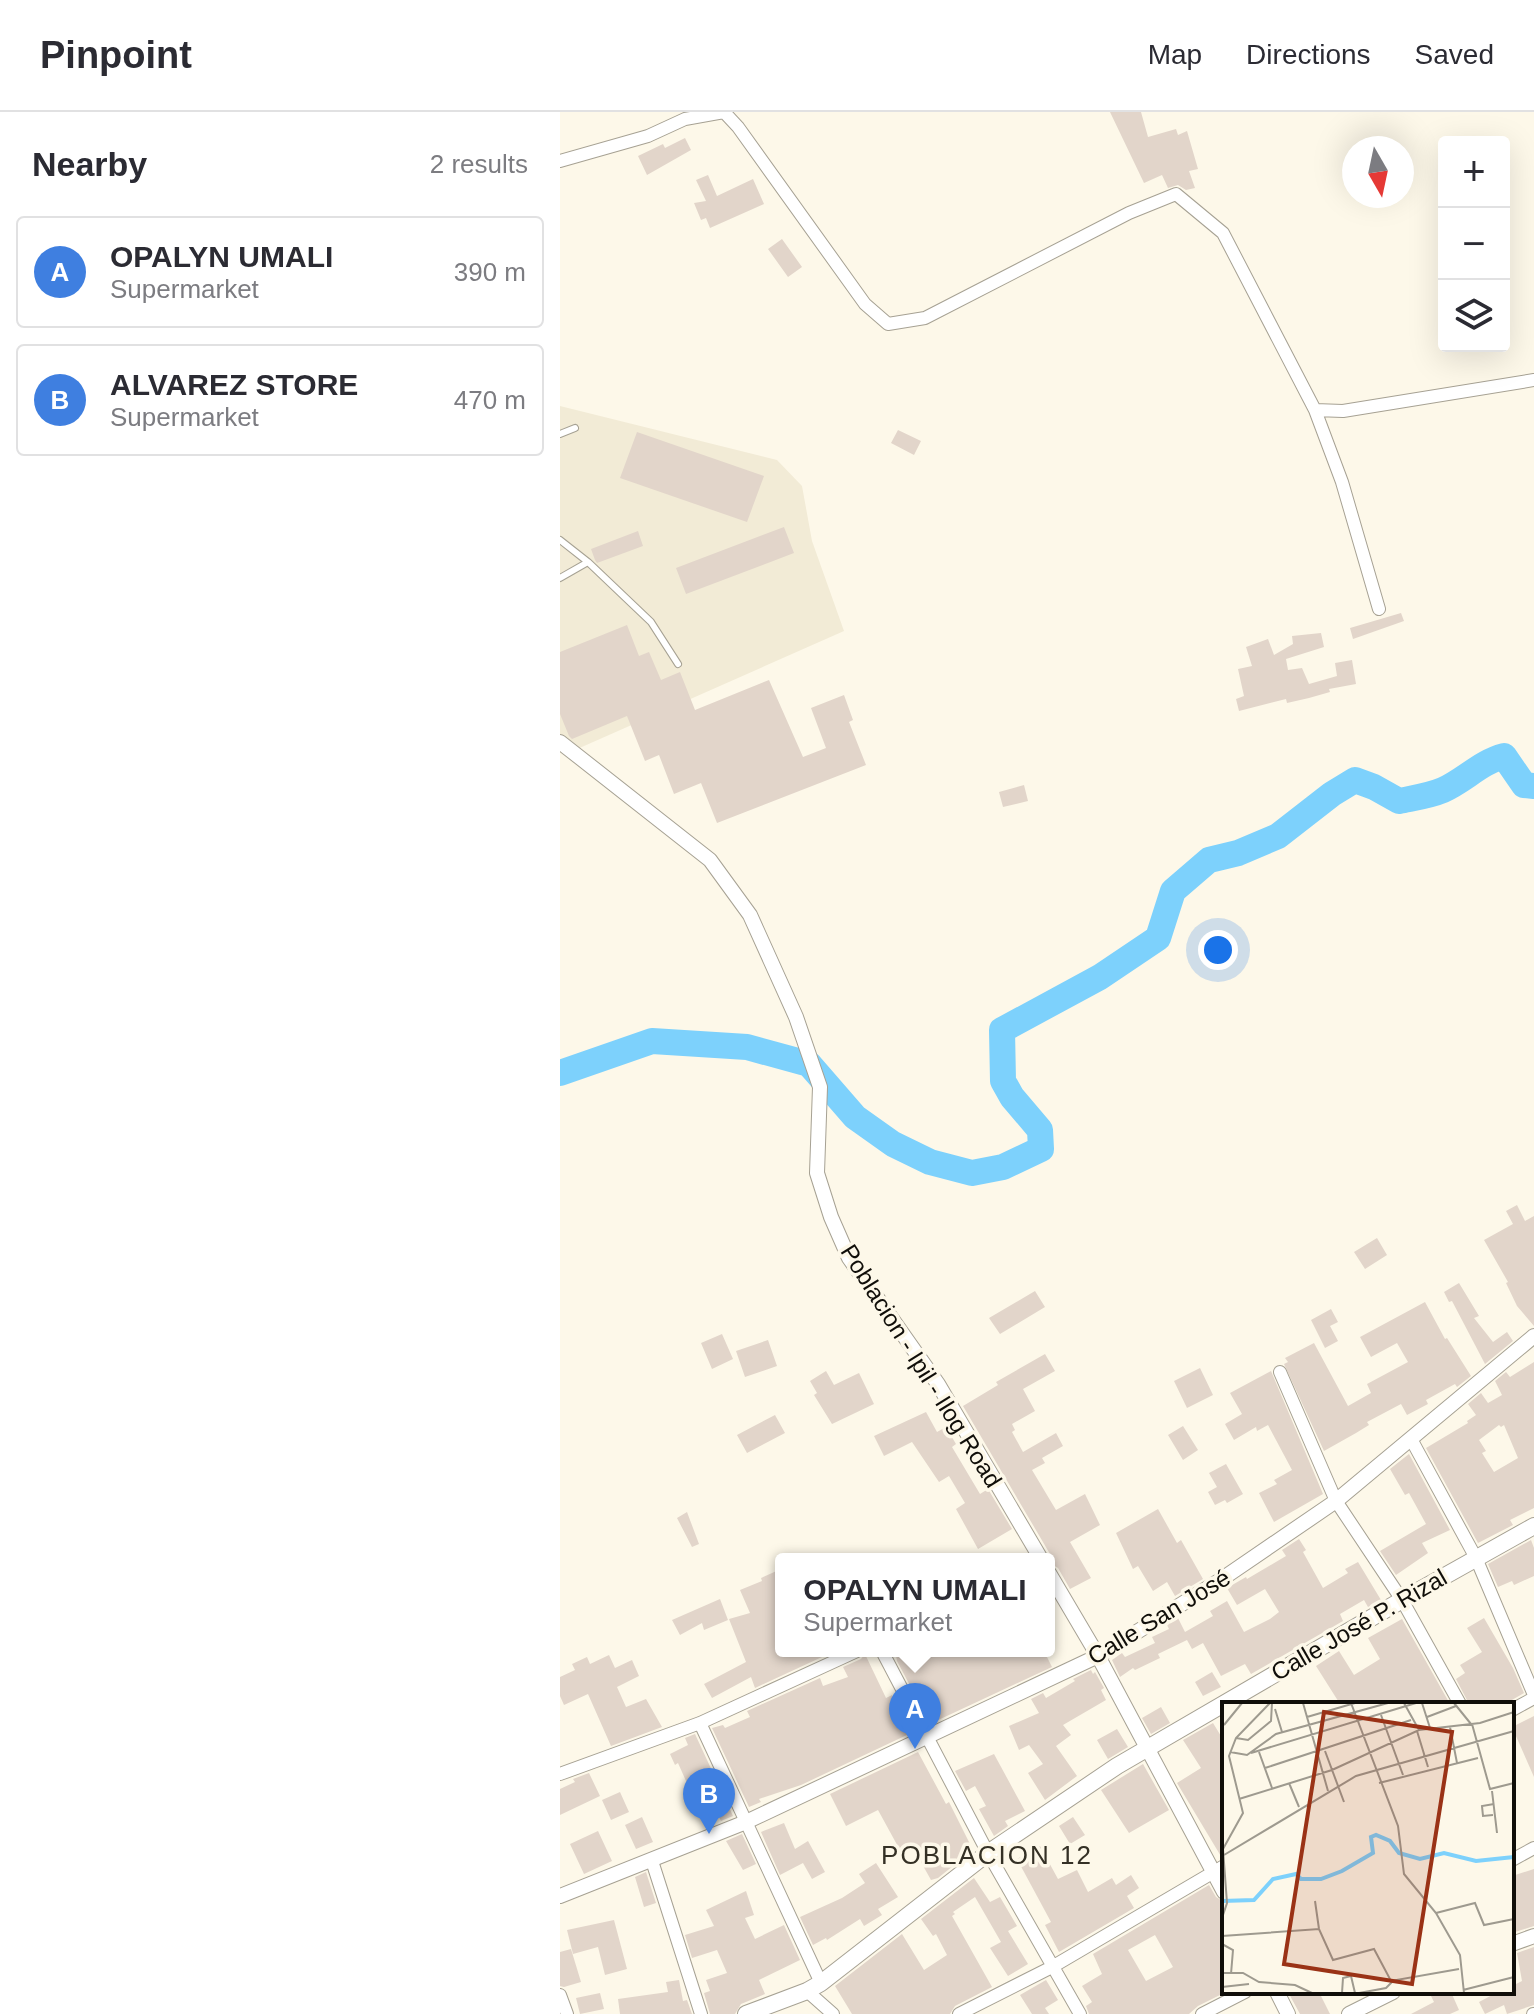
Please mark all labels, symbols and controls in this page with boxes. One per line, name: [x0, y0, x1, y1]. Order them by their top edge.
text: Pinpoint: [40, 34, 192, 76]
text: Map: [1148, 39, 1202, 70]
text: Directions: [1246, 39, 1371, 70]
text: Saved: [1415, 39, 1494, 70]
north arrow: [1342, 136, 1414, 208]
map controls: [1438, 136, 1510, 352]
button: +: [1438, 136, 1510, 208]
text: Nearby: [32, 145, 147, 183]
text: 2 results: [430, 149, 528, 179]
button: −: [1438, 208, 1510, 280]
text: OPALYN UMALI: [110, 240, 333, 273]
text: A: [51, 257, 69, 287]
text: 390 m: [454, 257, 526, 287]
text: Supermarket: [110, 274, 259, 304]
button: layers: [1438, 280, 1510, 352]
text: ALVAREZ STORE: [110, 368, 358, 401]
text: B: [51, 385, 69, 415]
text: 470 m: [454, 385, 526, 415]
text: Supermarket: [110, 402, 259, 432]
your location: [1198, 930, 1238, 970]
street label: Poblacion - Ipil - Ilog Road: [835, 1239, 1007, 1492]
popup: [775, 1553, 1055, 1657]
street label: Calle San José: [1083, 1563, 1235, 1670]
street label: Calle José P. Rizal: [1266, 1563, 1451, 1686]
text: OPALYN UMALI: [803, 1573, 1027, 1606]
text: Supermarket: [803, 1607, 952, 1637]
pin: A: [889, 1683, 941, 1749]
inset map: [1222, 1702, 1514, 1994]
pin: B: [683, 1768, 735, 1834]
district label: POBLACION 12: [881, 1840, 1093, 1870]

